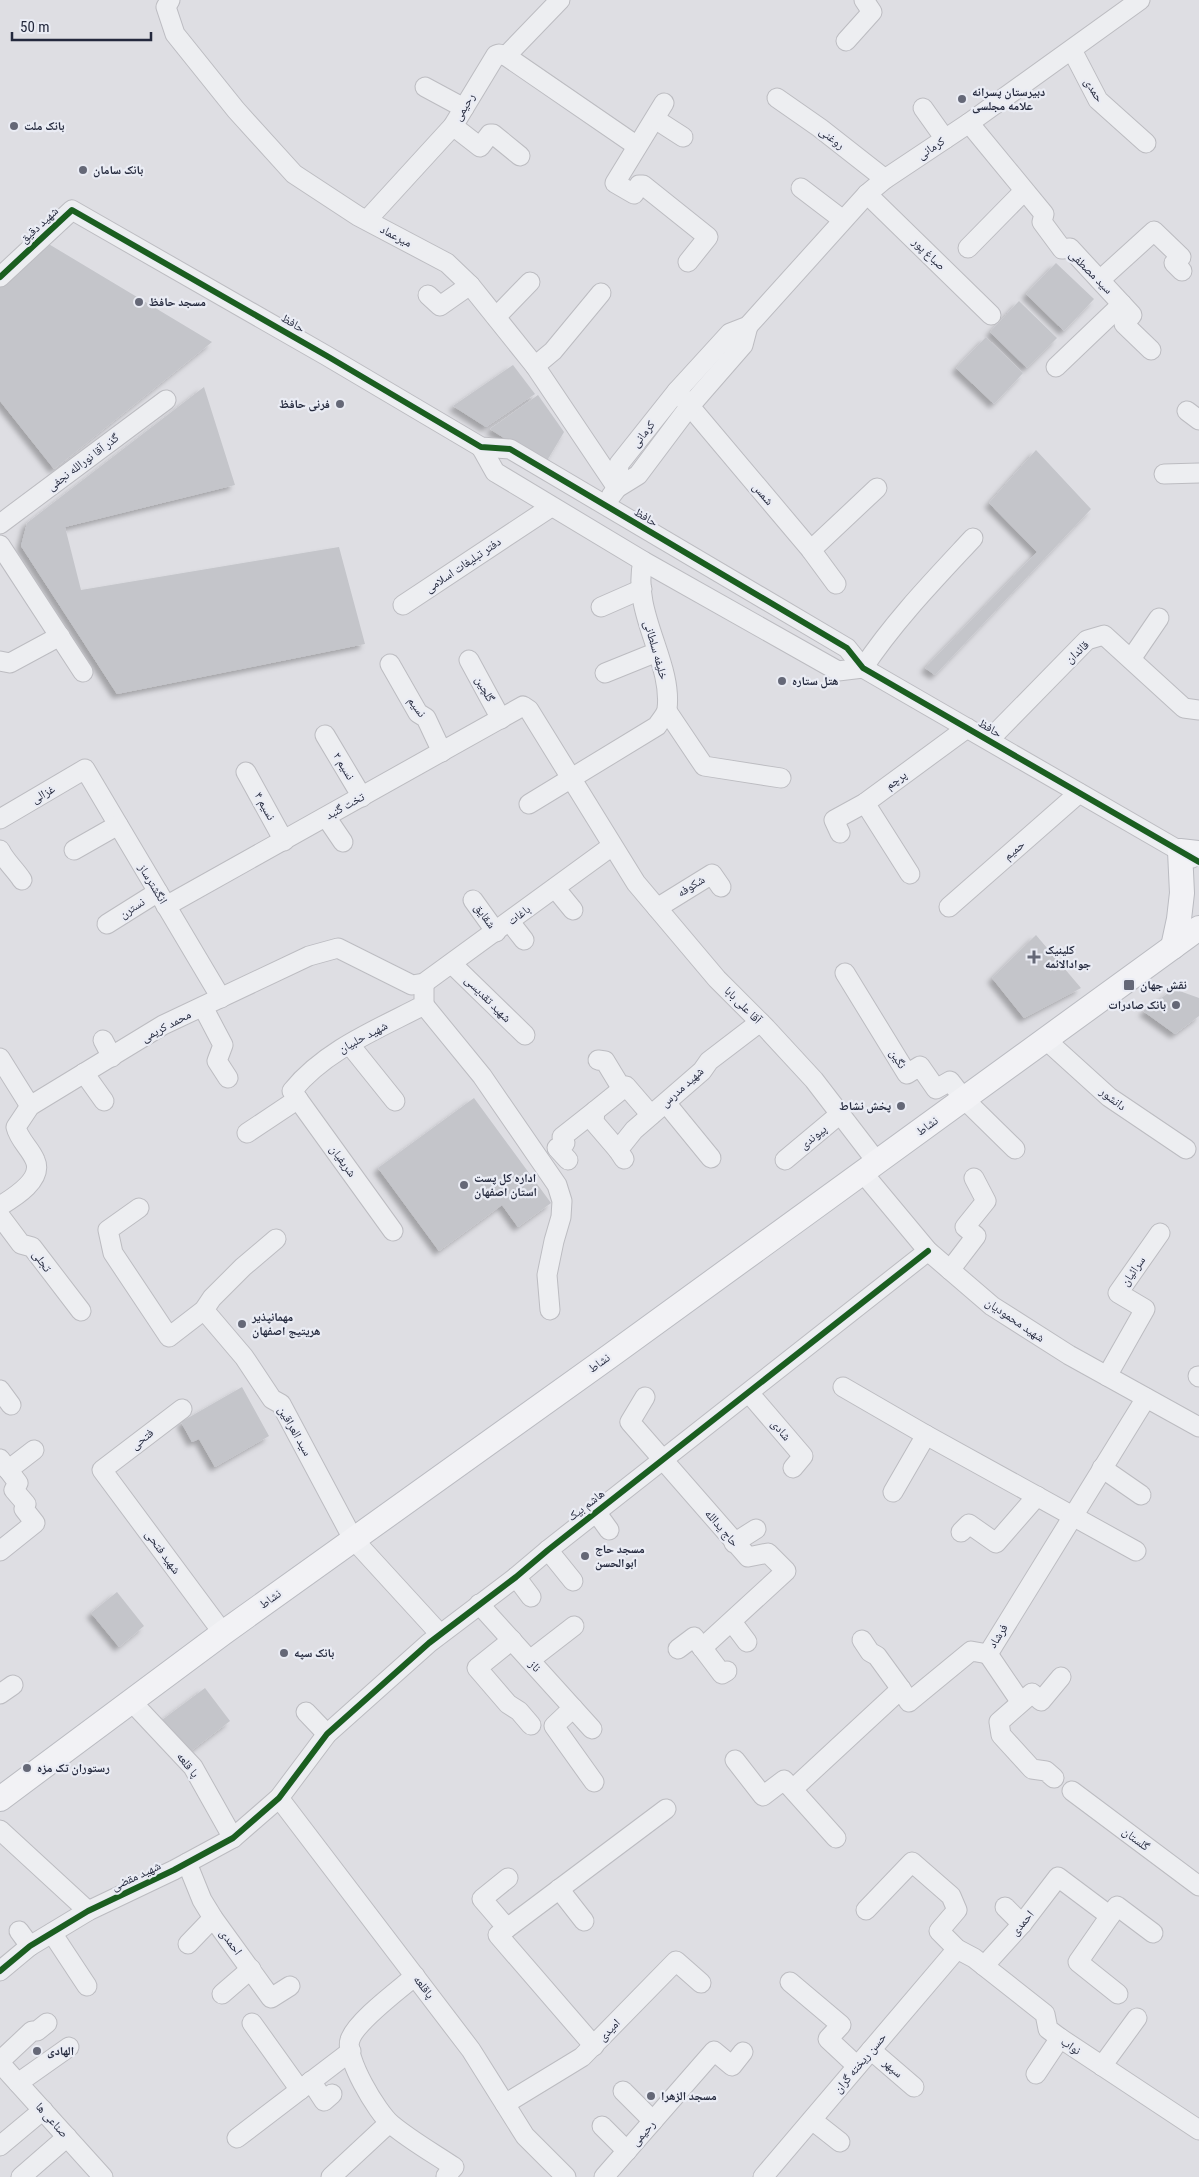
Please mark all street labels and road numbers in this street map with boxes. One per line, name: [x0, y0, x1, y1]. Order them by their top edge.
street label: حمدی: [1081, 75, 1107, 105]
street label: رحیمی: [450, 90, 478, 123]
street label: روغنی: [817, 124, 848, 152]
street label: کرمانی: [915, 134, 947, 162]
street label: شهید دقیق: [17, 204, 61, 246]
street label: میرعماد: [378, 222, 414, 250]
street label: صباغ پور: [908, 234, 948, 274]
street label: سید مصطفی: [1066, 247, 1116, 297]
street label: حافظ: [279, 311, 308, 335]
street label: کرمانی: [628, 418, 658, 450]
street label: گذر آقا نورالله نجفی: [44, 431, 122, 494]
street label: شمس: [750, 480, 776, 508]
street label: حافظ: [632, 505, 661, 529]
street label: دفتر تبلیغات اسلامی: [422, 534, 504, 596]
street label: خلیفه سلطانی: [641, 619, 671, 681]
street label: قائدان: [1062, 638, 1092, 666]
street label: گلچین: [472, 674, 498, 704]
street label: نسیم: [404, 694, 429, 721]
street label: حافظ: [976, 716, 1005, 740]
street label: نسیم ۲: [329, 750, 358, 783]
street label: پرچم: [883, 767, 910, 793]
street label: غزالی: [29, 782, 57, 806]
street label: نسیم ۴: [251, 789, 278, 823]
street label: تخت گنبد: [323, 789, 368, 823]
street label: حمیم: [1001, 837, 1028, 864]
street label: انگشترساز: [135, 861, 170, 907]
street label: شکوفه: [675, 872, 707, 900]
street label: نسترن: [117, 895, 147, 921]
street label: شقایق: [471, 901, 499, 931]
street label: باغات: [505, 902, 533, 928]
street label: شهید تقدیسی: [462, 973, 514, 1025]
street label: آقا علی بابا: [721, 984, 765, 1027]
street label: محمد کریمی: [139, 1007, 193, 1045]
street label: شهید حلبیان: [336, 1018, 390, 1056]
street label: نگین: [887, 1047, 909, 1071]
street label: شهید مدرس: [658, 1064, 707, 1110]
street label: دانشور: [1096, 1084, 1129, 1114]
street label: نشاط: [913, 1113, 941, 1139]
street label: پیوندی: [797, 1122, 830, 1152]
street label: شریفیان: [327, 1142, 359, 1180]
street label: تجلی: [29, 1247, 55, 1275]
street label: سرائیان: [1118, 1253, 1149, 1289]
street label: شهید محمودیان: [983, 1295, 1047, 1345]
street label: نشاط: [585, 1350, 613, 1376]
street label: سید العراقین: [275, 1404, 315, 1459]
street label: شادی: [768, 1417, 794, 1444]
street label: فتحی: [128, 1426, 156, 1452]
street label: هاشم بیک: [565, 1486, 608, 1525]
street label: حاج یدالله: [702, 1507, 742, 1550]
street label: شهید فتحی: [142, 1527, 184, 1577]
street label: نشاط: [256, 1586, 284, 1612]
street label: فرشاد: [985, 1621, 1011, 1651]
street label: ناز: [525, 1656, 544, 1675]
street label: پا قلعه: [174, 1750, 203, 1781]
street label: گلستان: [1120, 1824, 1152, 1854]
street label: شهید مقضی: [109, 1858, 163, 1894]
street label: احمدی: [1007, 1907, 1037, 1938]
street label: احمدی: [217, 1926, 245, 1958]
street label: پاقلعه: [411, 1973, 438, 2002]
street label: امیدی: [595, 2016, 623, 2044]
street label: حسن ریخته گران: [831, 2030, 890, 2096]
street label: نواب: [1058, 2034, 1084, 2058]
street label: سپهر: [879, 2055, 906, 2081]
street label: صناعی ها: [33, 2100, 71, 2140]
street label: رحیمی: [628, 2117, 658, 2149]

